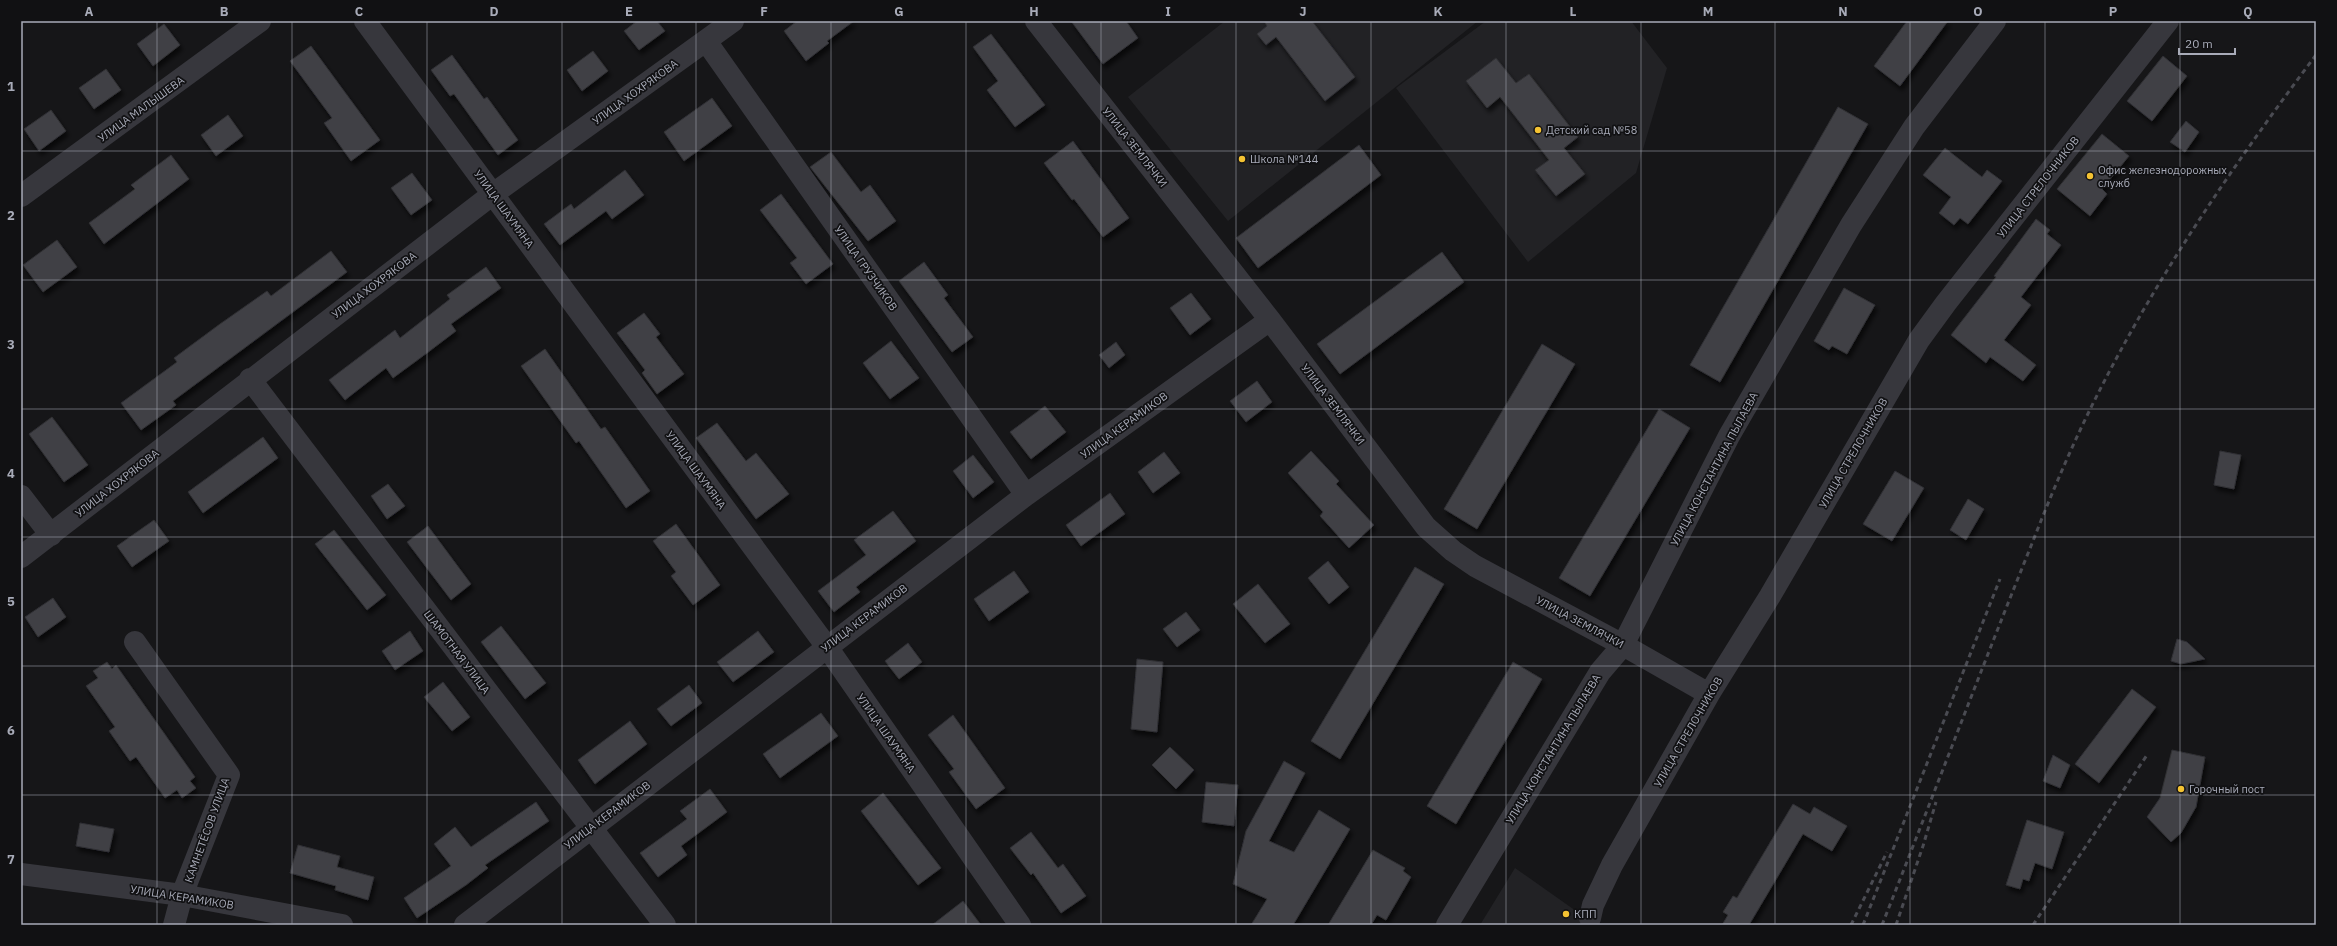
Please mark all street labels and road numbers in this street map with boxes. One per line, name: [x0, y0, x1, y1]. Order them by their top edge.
street label: УЛИЦА ХОХРЯКОВА: [589, 56, 681, 128]
street label: УЛИЦА МАЛЫШЕВА: [95, 73, 187, 145]
street label: УЛИЦА ЗЕМЛЯЧКИ: [1099, 104, 1171, 190]
street label: УЛИЦА СТРЕЛОЧНИКОВ: [1994, 133, 2082, 241]
street label: УЛИЦА ШАУМЯНА: [471, 167, 537, 251]
street label: УЛИЦА ГРУЗЧИКОВ: [831, 223, 901, 313]
street label: УЛИЦА ХОХРЯКОВА: [329, 249, 419, 321]
street label: УЛИЦА ЗЕМЛЯЧКИ: [1298, 361, 1368, 447]
street label: УЛИЦА КЕРАМИКОВ: [1078, 389, 1170, 461]
street label: УЛИЦА КОНСТАНТИНА ПЫЛАЕВА: [1667, 390, 1761, 548]
street label: УЛИЦА СТРЕЛОЧНИКОВ: [1816, 395, 1890, 511]
street label: УЛИЦА ШАУМЯНА: [663, 428, 729, 512]
street label: УЛИЦА ХОХРЯКОВА: [72, 446, 162, 520]
street label: УЛИЦА КЕРАМИКОВ: [818, 581, 910, 655]
street label: УЛИЦА ЗЕМЛЯЧКИ: [1534, 593, 1626, 651]
street label: ШАМОТНАЯ УЛИЦА: [421, 607, 493, 697]
street label: УЛИЦА КОНСТАНТИНА ПЫЛАЕВА: [1503, 671, 1603, 827]
street label: УЛИЦА СТРЕЛОЧНИКОВ: [1651, 674, 1725, 790]
street label: УЛИЦА ШАУМЯНА: [853, 691, 919, 775]
street label: КАМНЕТЁСОВ УЛИЦА: [181, 776, 233, 884]
street label: УЛИЦА КЕРАМИКОВ: [561, 778, 653, 852]
street label: УЛИЦА КЕРАМИКОВ: [129, 882, 235, 912]

